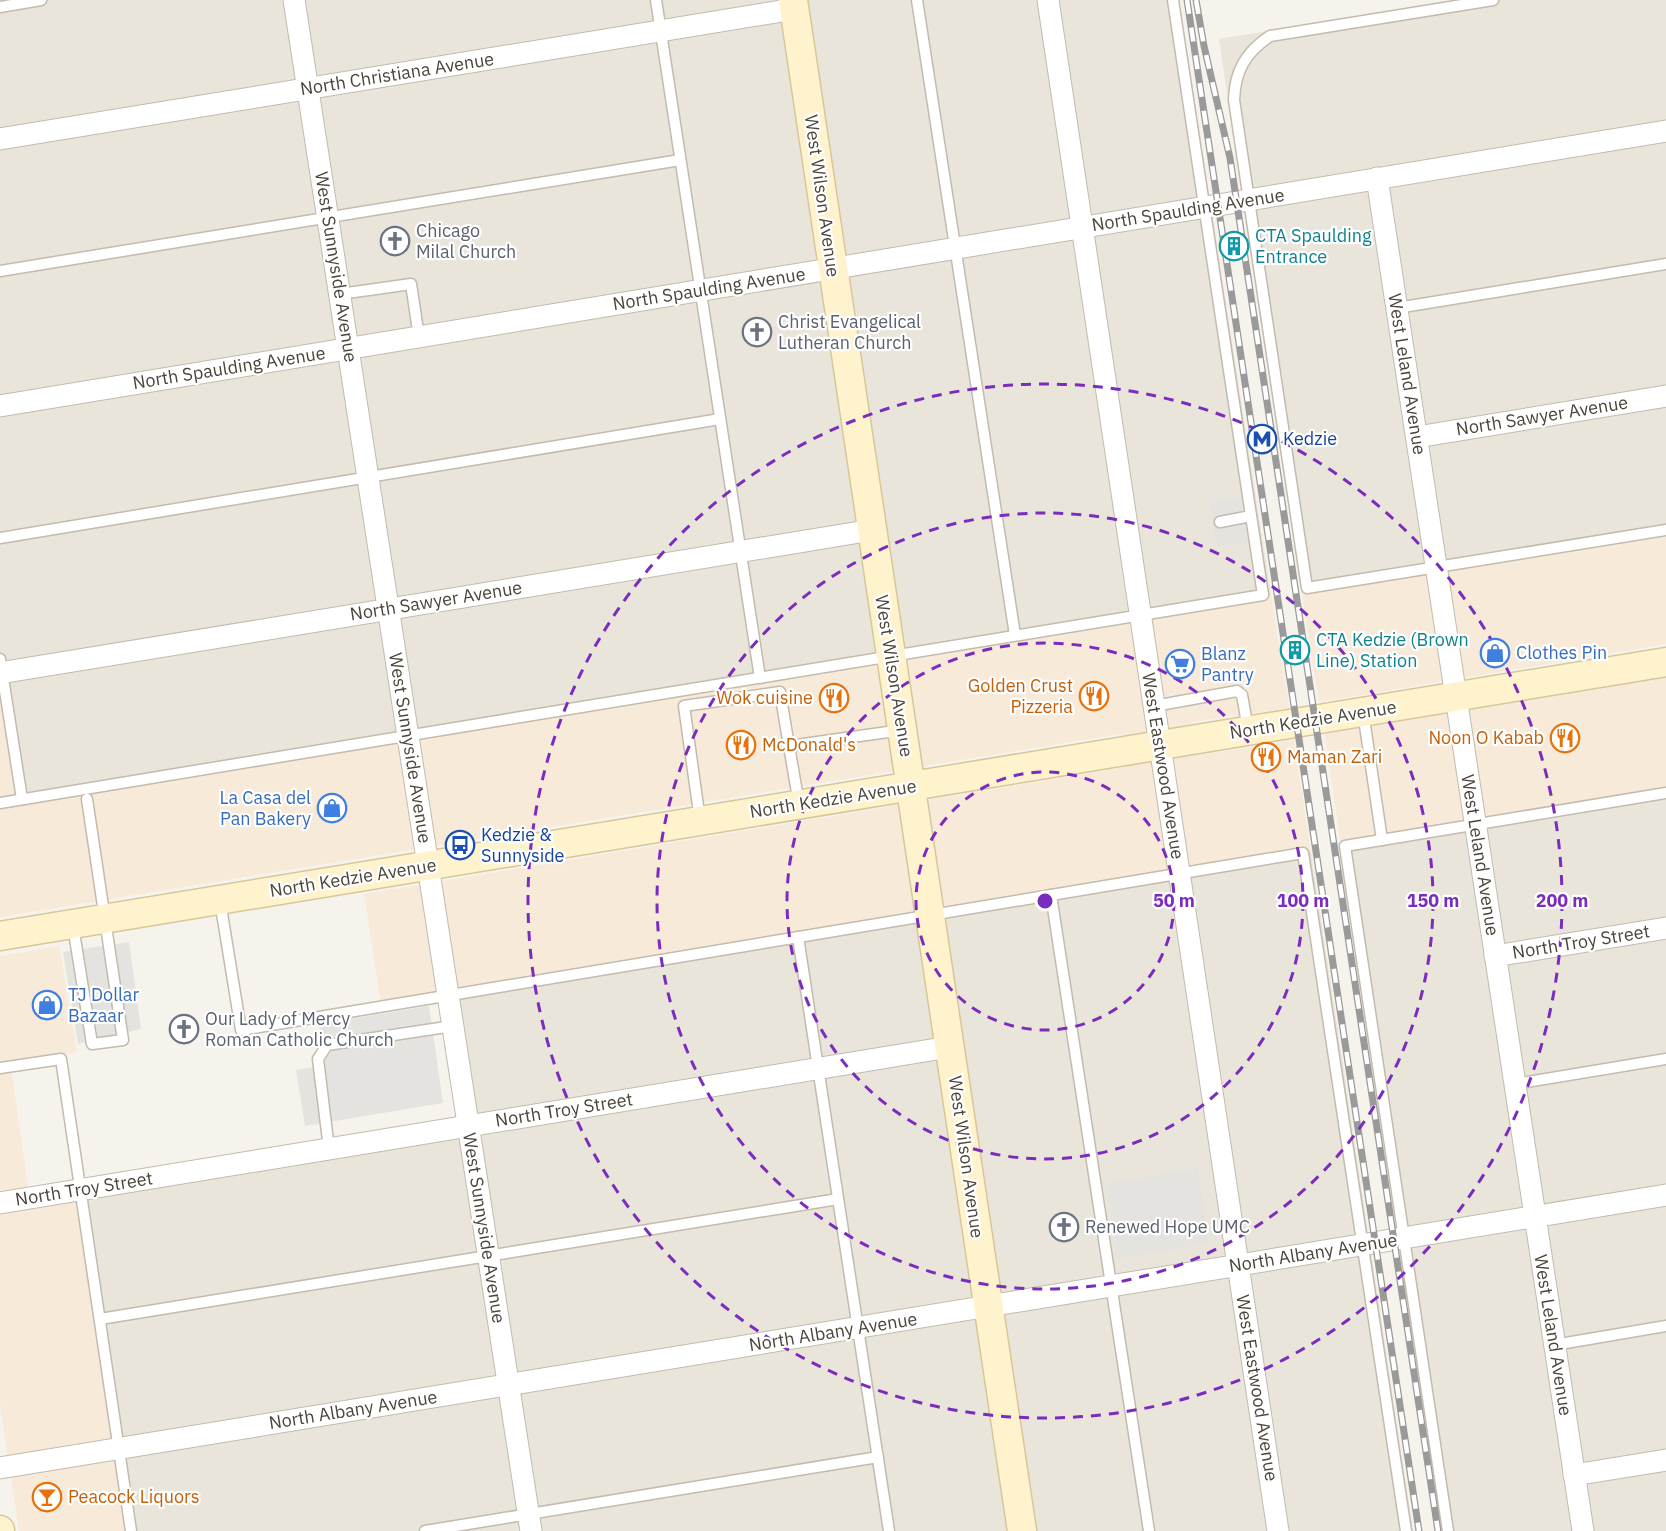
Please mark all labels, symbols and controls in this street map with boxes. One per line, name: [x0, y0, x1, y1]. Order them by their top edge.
street label: North Christiana Avenue: [298, 47, 496, 100]
street label: West Wilson Avenue: [800, 113, 845, 279]
street label: West Sunnyside Avenue: [310, 170, 363, 364]
street label: North Spaulding Avenue: [1090, 183, 1286, 236]
place label: Chicago Milal Church: [416, 219, 516, 263]
place label: CTA Spaulding Entrance: [1255, 224, 1372, 268]
church icon: Chicago Milal Church: [379, 225, 411, 257]
building icon: CTA Spaulding Entrance: [1218, 230, 1250, 262]
street label: North Spaulding Avenue: [611, 262, 807, 315]
street label: West Leland Avenue: [1383, 292, 1432, 456]
place label: Christ Evangelical Lutheran Church: [778, 310, 921, 354]
church icon: Christ Evangelical Lutheran Church: [741, 316, 773, 348]
street label: North Spaulding Avenue: [131, 341, 327, 394]
street label: North Sawyer Avenue: [1454, 391, 1630, 440]
metro station icon: Kedzie: [1246, 423, 1278, 455]
place label: Kedzie: [1283, 427, 1337, 450]
street label: North Sawyer Avenue: [348, 576, 524, 625]
street label: West Wilson Avenue: [870, 593, 919, 759]
place label: CTA Kedzie (Brown Line) Station: [1316, 628, 1469, 672]
building icon: CTA Kedzie (Brown Line) Station: [1279, 634, 1311, 666]
shop icon: Clothes Pin: [1479, 637, 1511, 669]
place label: Clothes Pin: [1516, 641, 1607, 664]
place label: Blanz Pantry: [1201, 642, 1254, 686]
supermarket icon: Blanz Pantry: [1164, 648, 1196, 680]
street label: West Sunnyside Avenue: [384, 651, 437, 845]
street label: West Eastwood Avenue: [1137, 671, 1190, 861]
place label: Golden Crust Pizzeria: [968, 674, 1073, 718]
restaurant icon: Golden Crust Pizzeria: [1078, 680, 1110, 712]
restaurant icon: Wok cuisine: [818, 682, 850, 714]
place label: Wok cuisine: [716, 686, 813, 709]
street label: North Kedzie Avenue: [1228, 695, 1398, 744]
restaurant icon: Noon O Kabab: [1549, 722, 1581, 754]
place label: Noon O Kabab: [1428, 726, 1544, 749]
restaurant icon: McDonald's: [725, 729, 757, 761]
place label: McDonald's: [762, 733, 856, 756]
restaurant icon: Maman Zari: [1250, 741, 1282, 773]
place label: Maman Zari: [1287, 745, 1382, 768]
street label: West Leland Avenue: [1456, 773, 1505, 937]
street label: North Kedzie Avenue: [748, 774, 918, 823]
place label: La Casa del Pan Bakery: [220, 786, 311, 830]
shop icon: La Casa del Pan Bakery: [316, 792, 348, 824]
place label: Kedzie & Sunnyside: [481, 823, 565, 867]
bus stop icon: Kedzie & Sunnyside: [444, 829, 476, 861]
street label: North Kedzie Avenue: [268, 853, 438, 902]
text: 50 m: [1153, 889, 1195, 912]
text: 100 m: [1277, 889, 1329, 912]
text: 150 m: [1407, 889, 1459, 912]
text: 200 m: [1536, 889, 1588, 912]
centre of rings: [1035, 891, 1055, 911]
street label: North Troy Street: [1511, 919, 1651, 964]
place label: TJ Dollar Bazaar: [68, 983, 139, 1027]
shop icon: TJ Dollar Bazaar: [31, 989, 63, 1021]
place label: Our Lady of Mercy Roman Catholic Church: [205, 1007, 394, 1051]
church icon: Our Lady of Mercy Roman Catholic Church: [168, 1013, 200, 1045]
street label: West Wilson Avenue: [944, 1074, 989, 1240]
street label: North Troy Street: [494, 1087, 634, 1132]
street label: West Sunnyside Avenue: [458, 1131, 511, 1325]
street label: North Troy Street: [14, 1166, 154, 1211]
church icon: Renewed Hope UMC: [1048, 1211, 1080, 1243]
place label: Renewed Hope UMC: [1085, 1215, 1250, 1238]
street label: North Albany Avenue: [1227, 1228, 1399, 1277]
street label: West Leland Avenue: [1529, 1253, 1578, 1417]
street label: West Eastwood Avenue: [1231, 1293, 1284, 1483]
street label: North Albany Avenue: [747, 1307, 919, 1356]
street label: North Albany Avenue: [267, 1385, 439, 1434]
bar icon: Peacock Liquors: [31, 1481, 63, 1513]
place label: Peacock Liquors: [68, 1485, 200, 1508]

